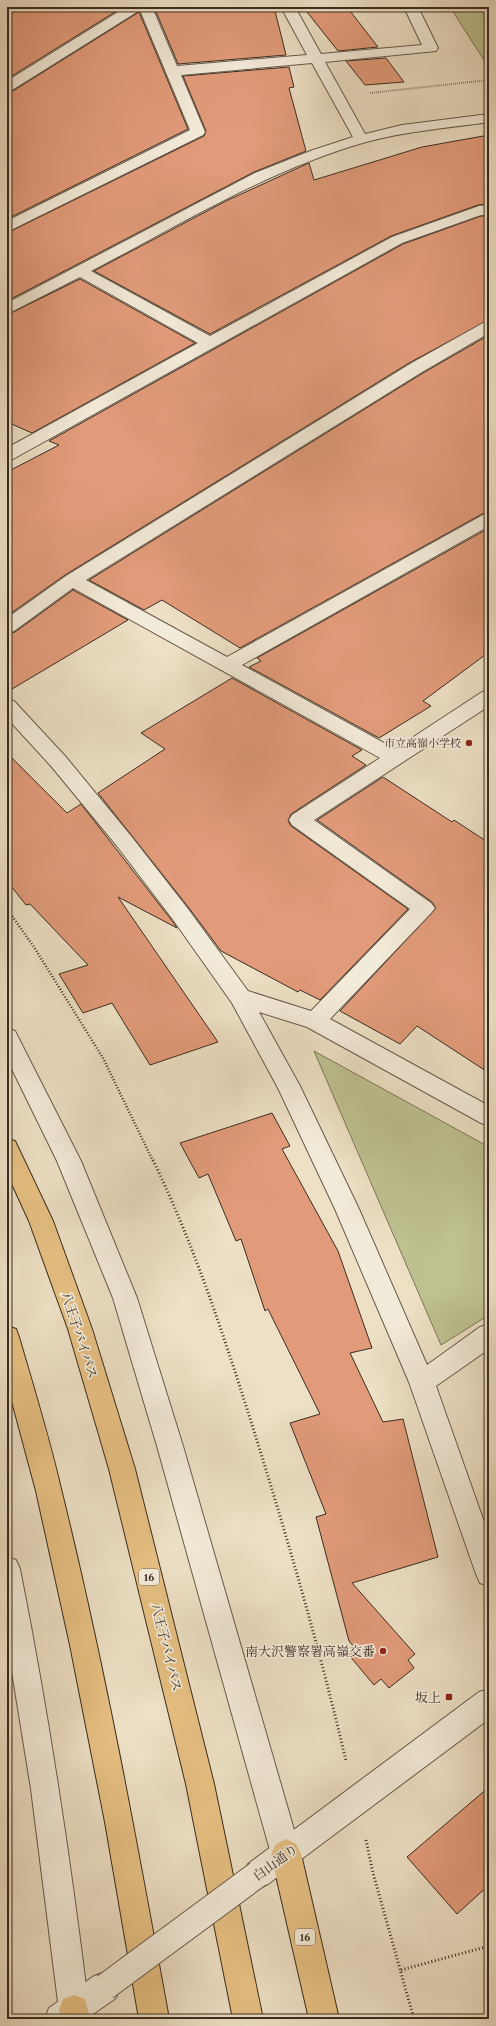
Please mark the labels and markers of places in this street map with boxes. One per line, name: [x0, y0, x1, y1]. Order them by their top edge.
place label: 市立高嶺小学校: [384, 736, 461, 750]
marker: 市立高嶺小学校: [464, 738, 474, 748]
place label: 南大沢警察署高嶺交番: [245, 1643, 375, 1659]
marker: 南大沢警察署高嶺交番: [378, 1646, 388, 1656]
place label: 坂上: [415, 1689, 441, 1705]
marker: 坂上: [444, 1692, 454, 1702]

